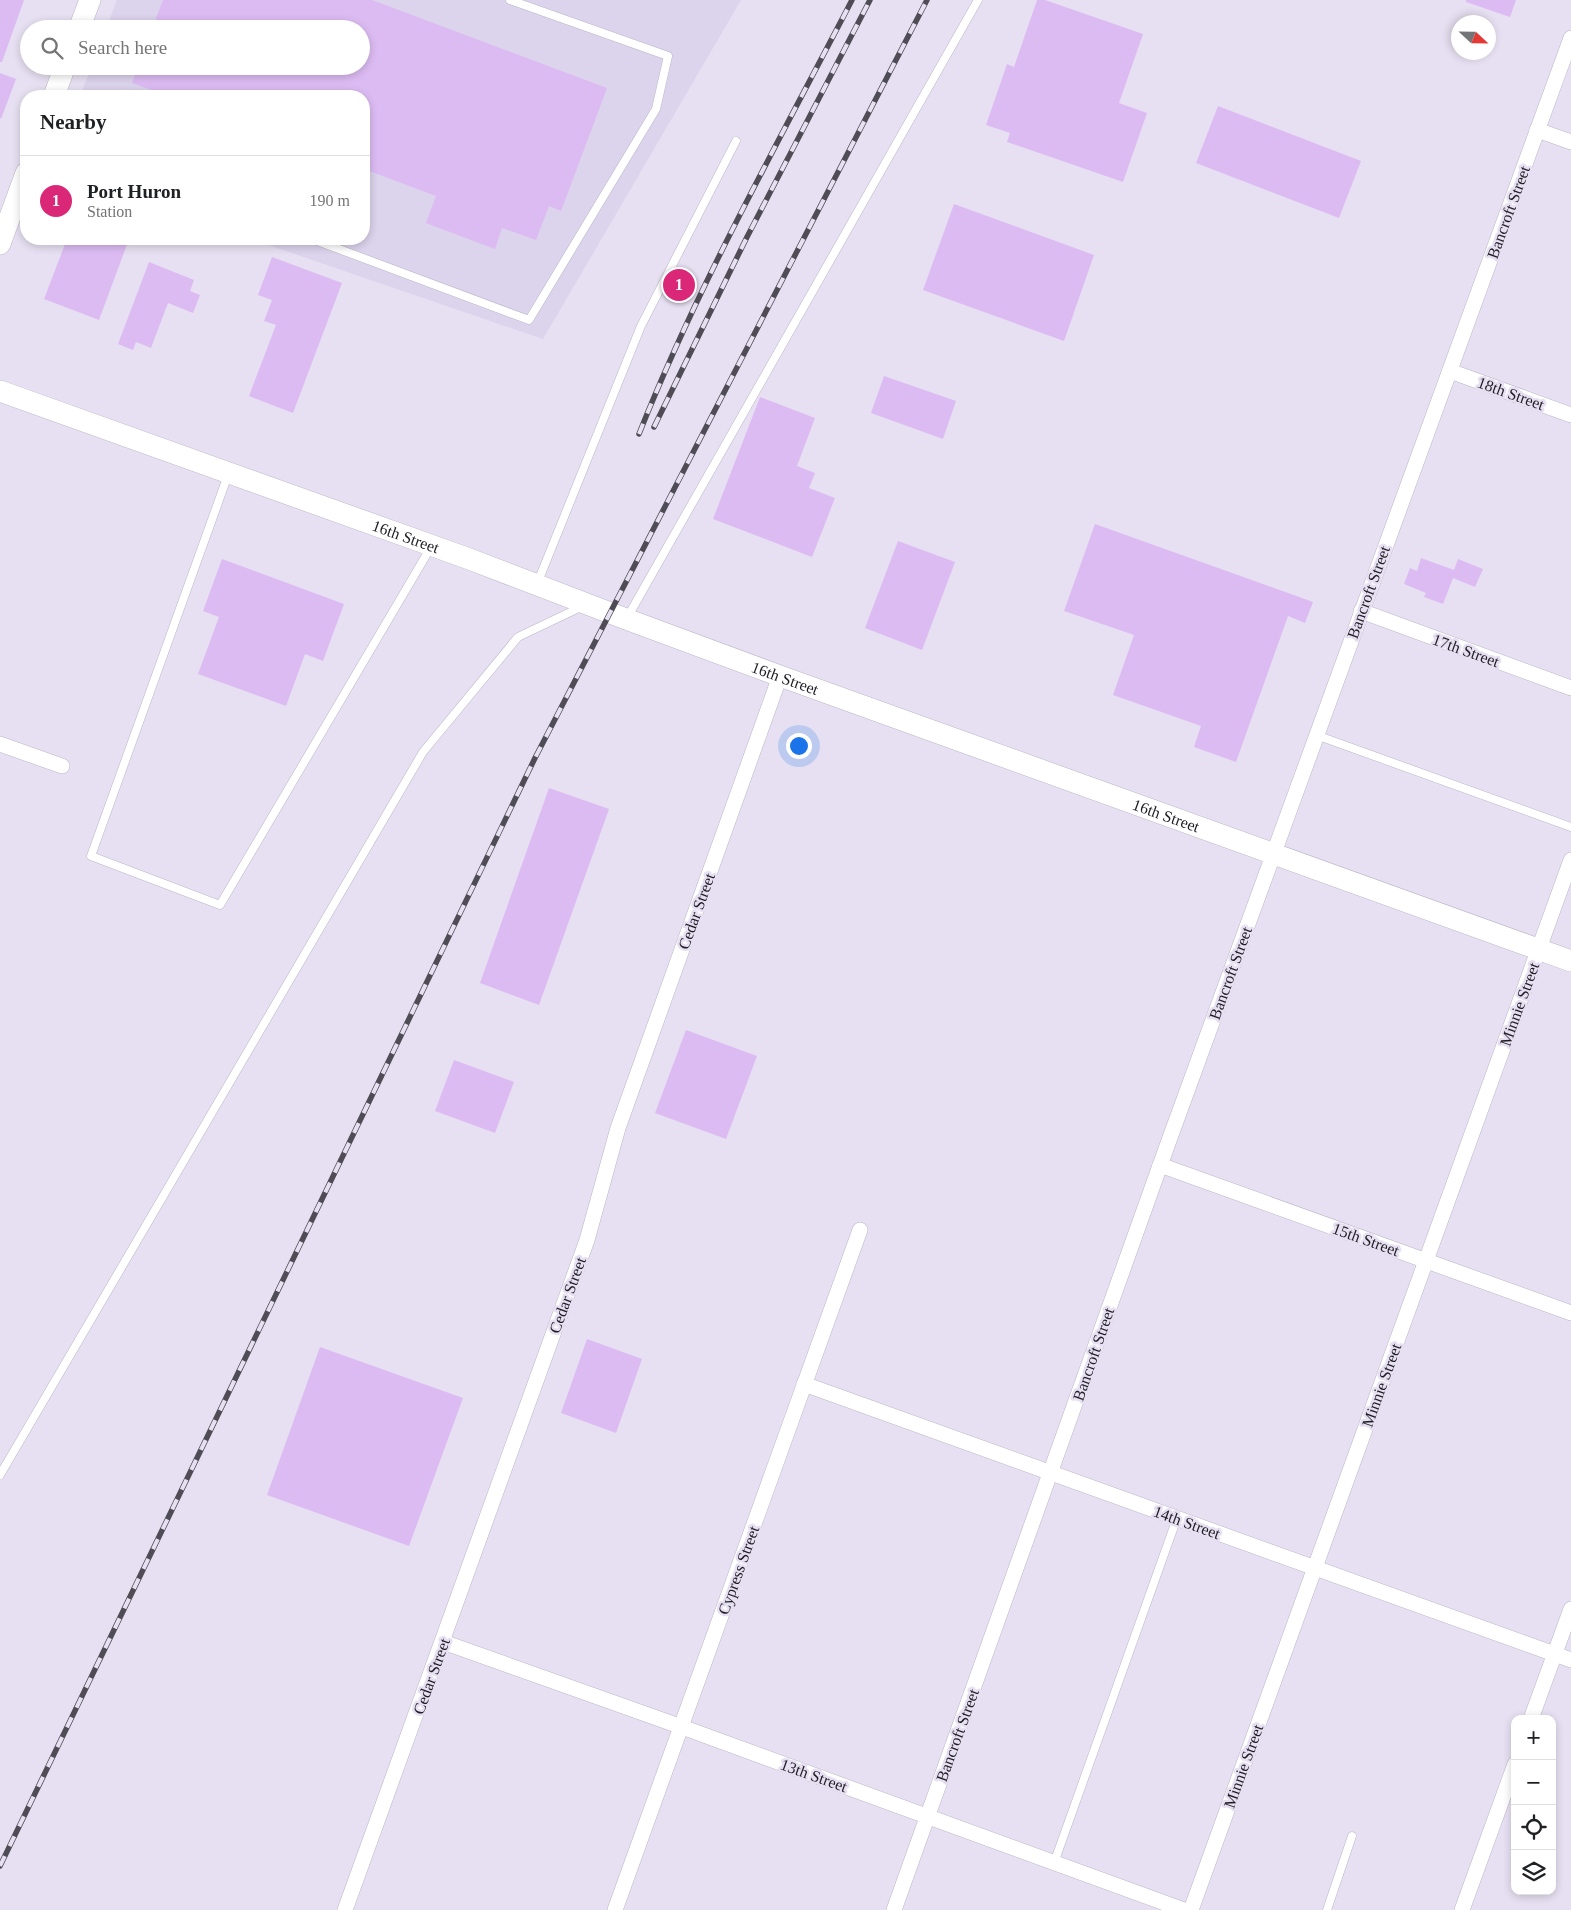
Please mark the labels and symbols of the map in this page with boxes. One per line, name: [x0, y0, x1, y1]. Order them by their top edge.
north arrow: [1451, 15, 1496, 60]
street label: Bancroft Street: [1484, 163, 1533, 261]
pin: 1: [663, 266, 695, 304]
street label: 18th Street: [1475, 374, 1547, 414]
street label: 16th Street: [370, 517, 442, 557]
street label: Bancroft Street: [1344, 543, 1393, 641]
street label: 17th Street: [1430, 631, 1502, 671]
street label: 16th Street: [749, 658, 821, 698]
your location: [786, 733, 812, 759]
street label: 16th Street: [1130, 796, 1202, 836]
street label: Cedar Street: [675, 870, 718, 951]
street label: Bancroft Street: [1206, 924, 1255, 1022]
street label: Minnie Street: [1497, 960, 1543, 1048]
street label: 15th Street: [1330, 1220, 1402, 1260]
street label: Cedar Street: [546, 1254, 589, 1335]
street label: Bancroft Street: [1070, 1305, 1118, 1403]
street label: Minnie Street: [1359, 1341, 1405, 1429]
street label: 14th Street: [1151, 1503, 1223, 1543]
street label: Cypress Street: [715, 1523, 763, 1617]
street label: Cedar Street: [410, 1635, 453, 1716]
street label: Bancroft Street: [933, 1686, 982, 1784]
street label: Minnie Street: [1221, 1722, 1267, 1810]
street label: 13th Street: [778, 1756, 850, 1796]

